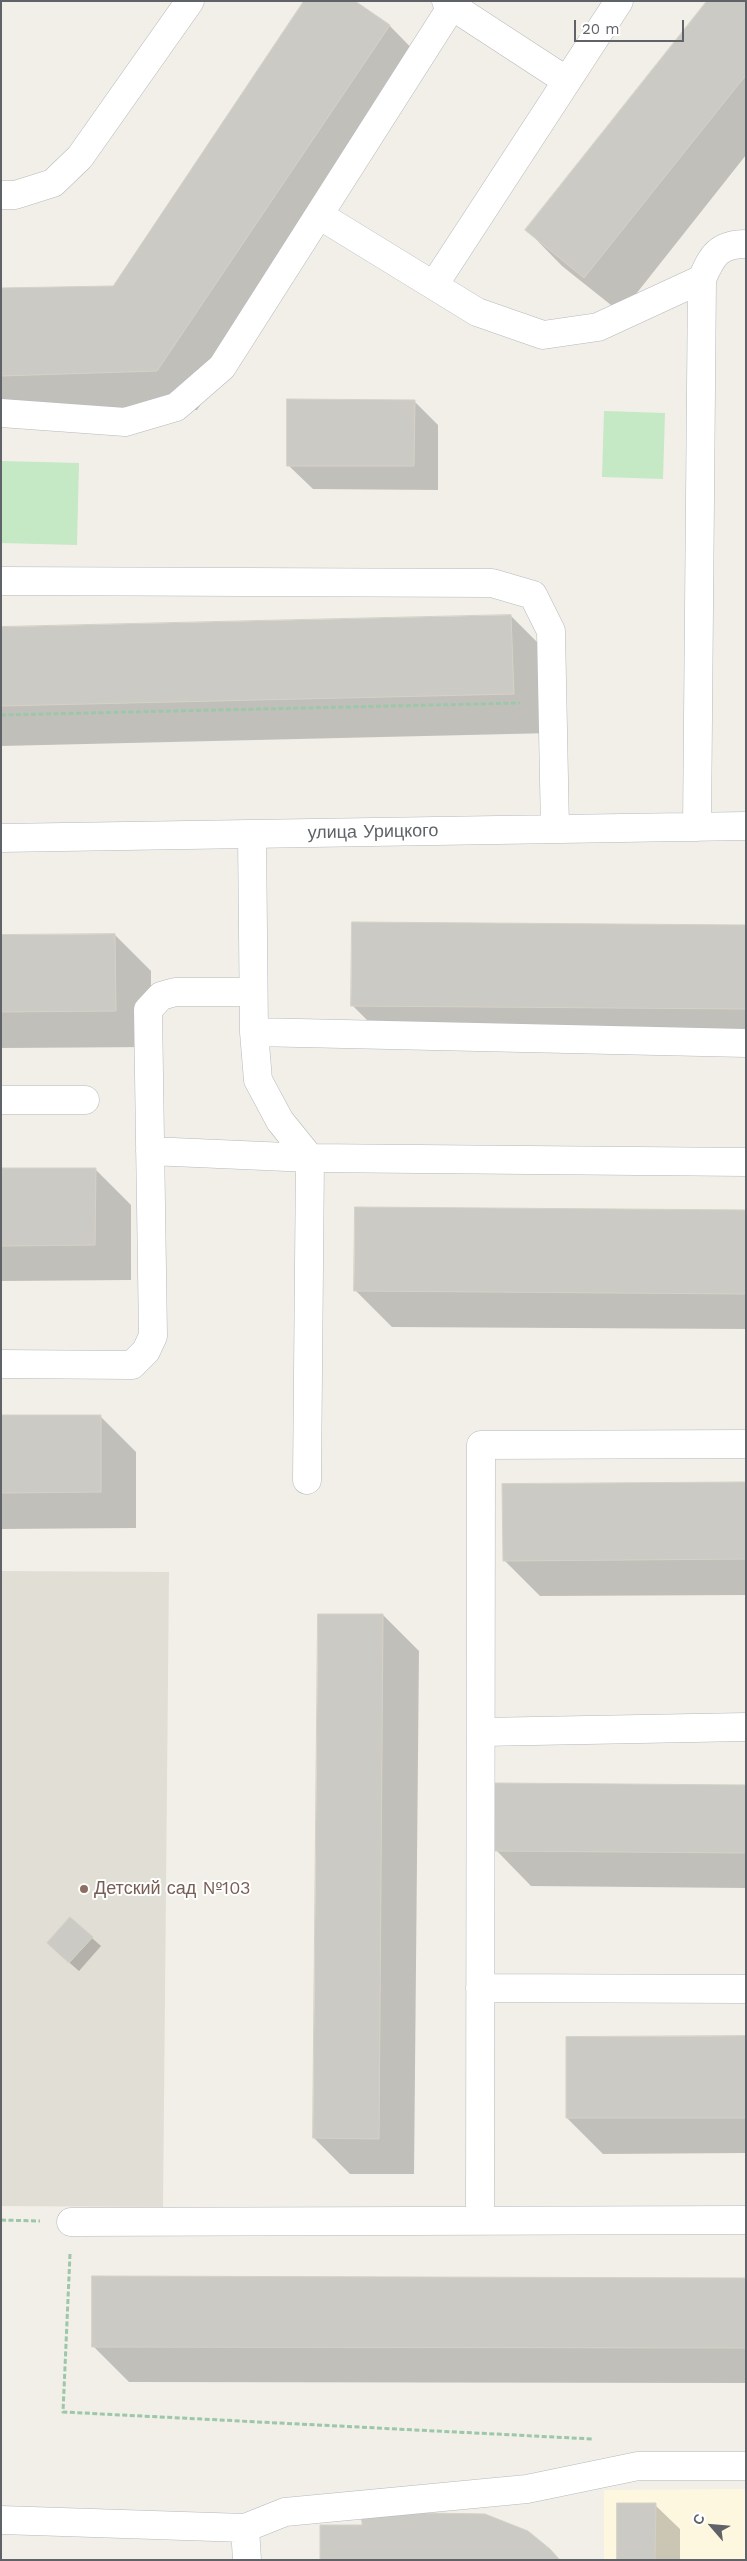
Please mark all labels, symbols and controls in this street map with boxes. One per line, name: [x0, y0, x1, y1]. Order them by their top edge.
scale bar: [577, 10, 687, 42]
text: 20 m: [582, 20, 620, 38]
street label: улица Урицкого: [307, 820, 439, 844]
place label: Детский сад №103: [94, 1878, 250, 1900]
marker: Детский сад №103: [78, 1883, 90, 1895]
north arrow: [687, 2501, 737, 2551]
text: С: [689, 2511, 708, 2527]

